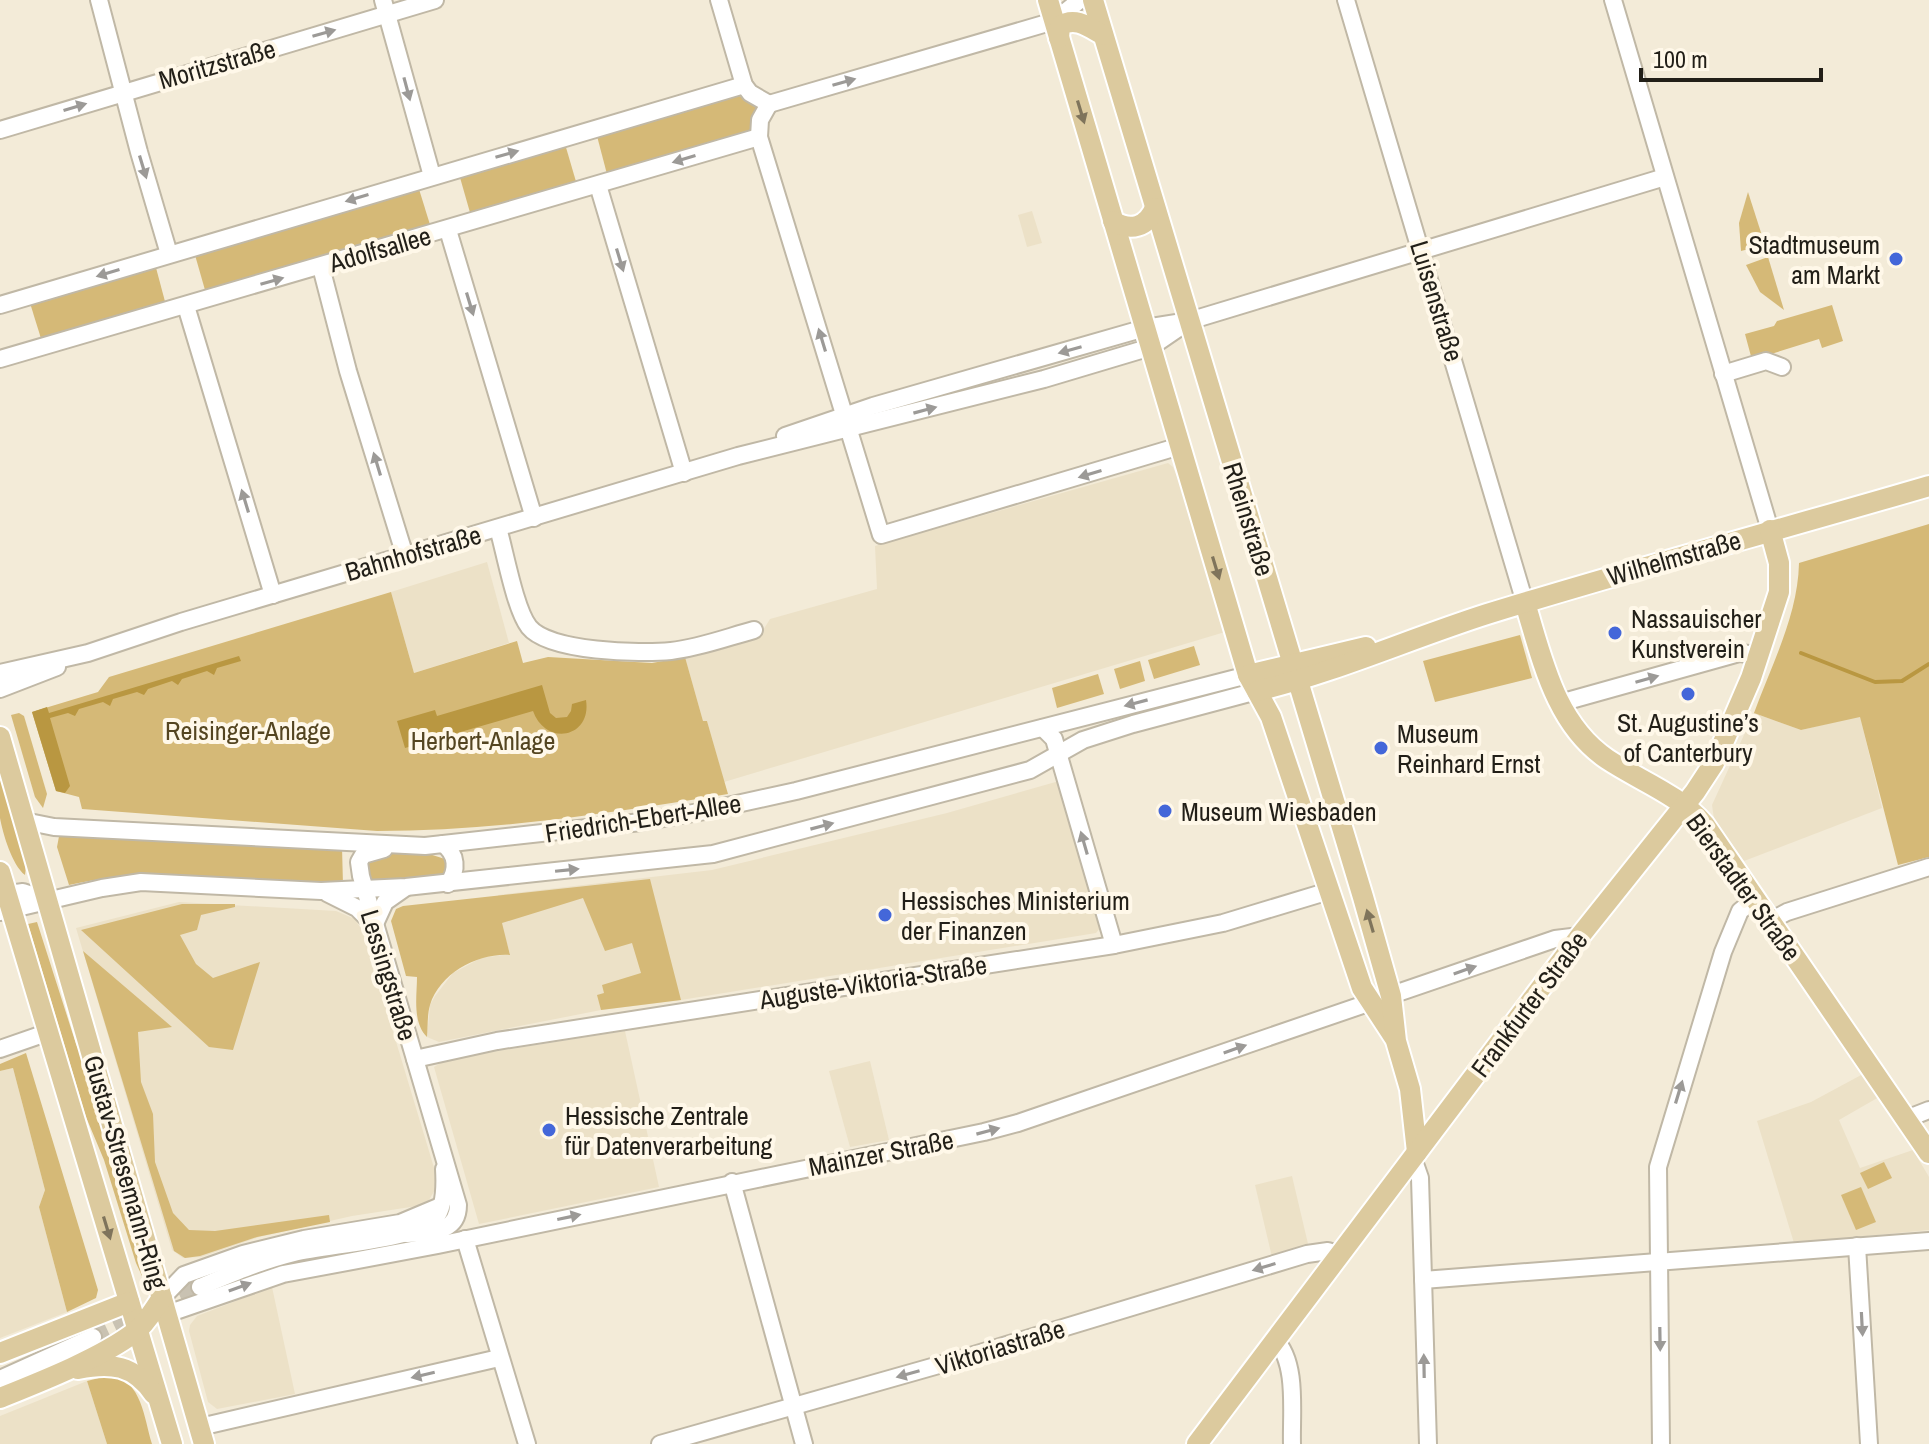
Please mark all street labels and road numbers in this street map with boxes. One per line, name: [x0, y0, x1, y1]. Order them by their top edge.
street label: Moritzstraße: [155, 31, 279, 97]
street label: Adolfsallee: [324, 218, 435, 280]
street label: Luisenstraße: [1402, 236, 1472, 366]
street label: Rheinstraße: [1215, 458, 1283, 580]
street label: Bahnhofstraße: [341, 517, 485, 589]
street label: Wilhelmstraße: [1603, 522, 1745, 594]
street label: Friedrich-Ebert-Allee: [543, 785, 743, 851]
street label: Bierstadter Straße: [1679, 806, 1809, 968]
street label: Lessingstraße: [353, 905, 425, 1045]
street label: Frankfurter Straße: [1463, 924, 1595, 1084]
street label: Auguste-Viktoria-Straße: [756, 947, 989, 1017]
street label: Gustav-Stresemann-Ring: [76, 1051, 176, 1293]
street label: Mainzer Straße: [806, 1122, 956, 1184]
street label: Viktoriastraße: [931, 1311, 1069, 1383]

